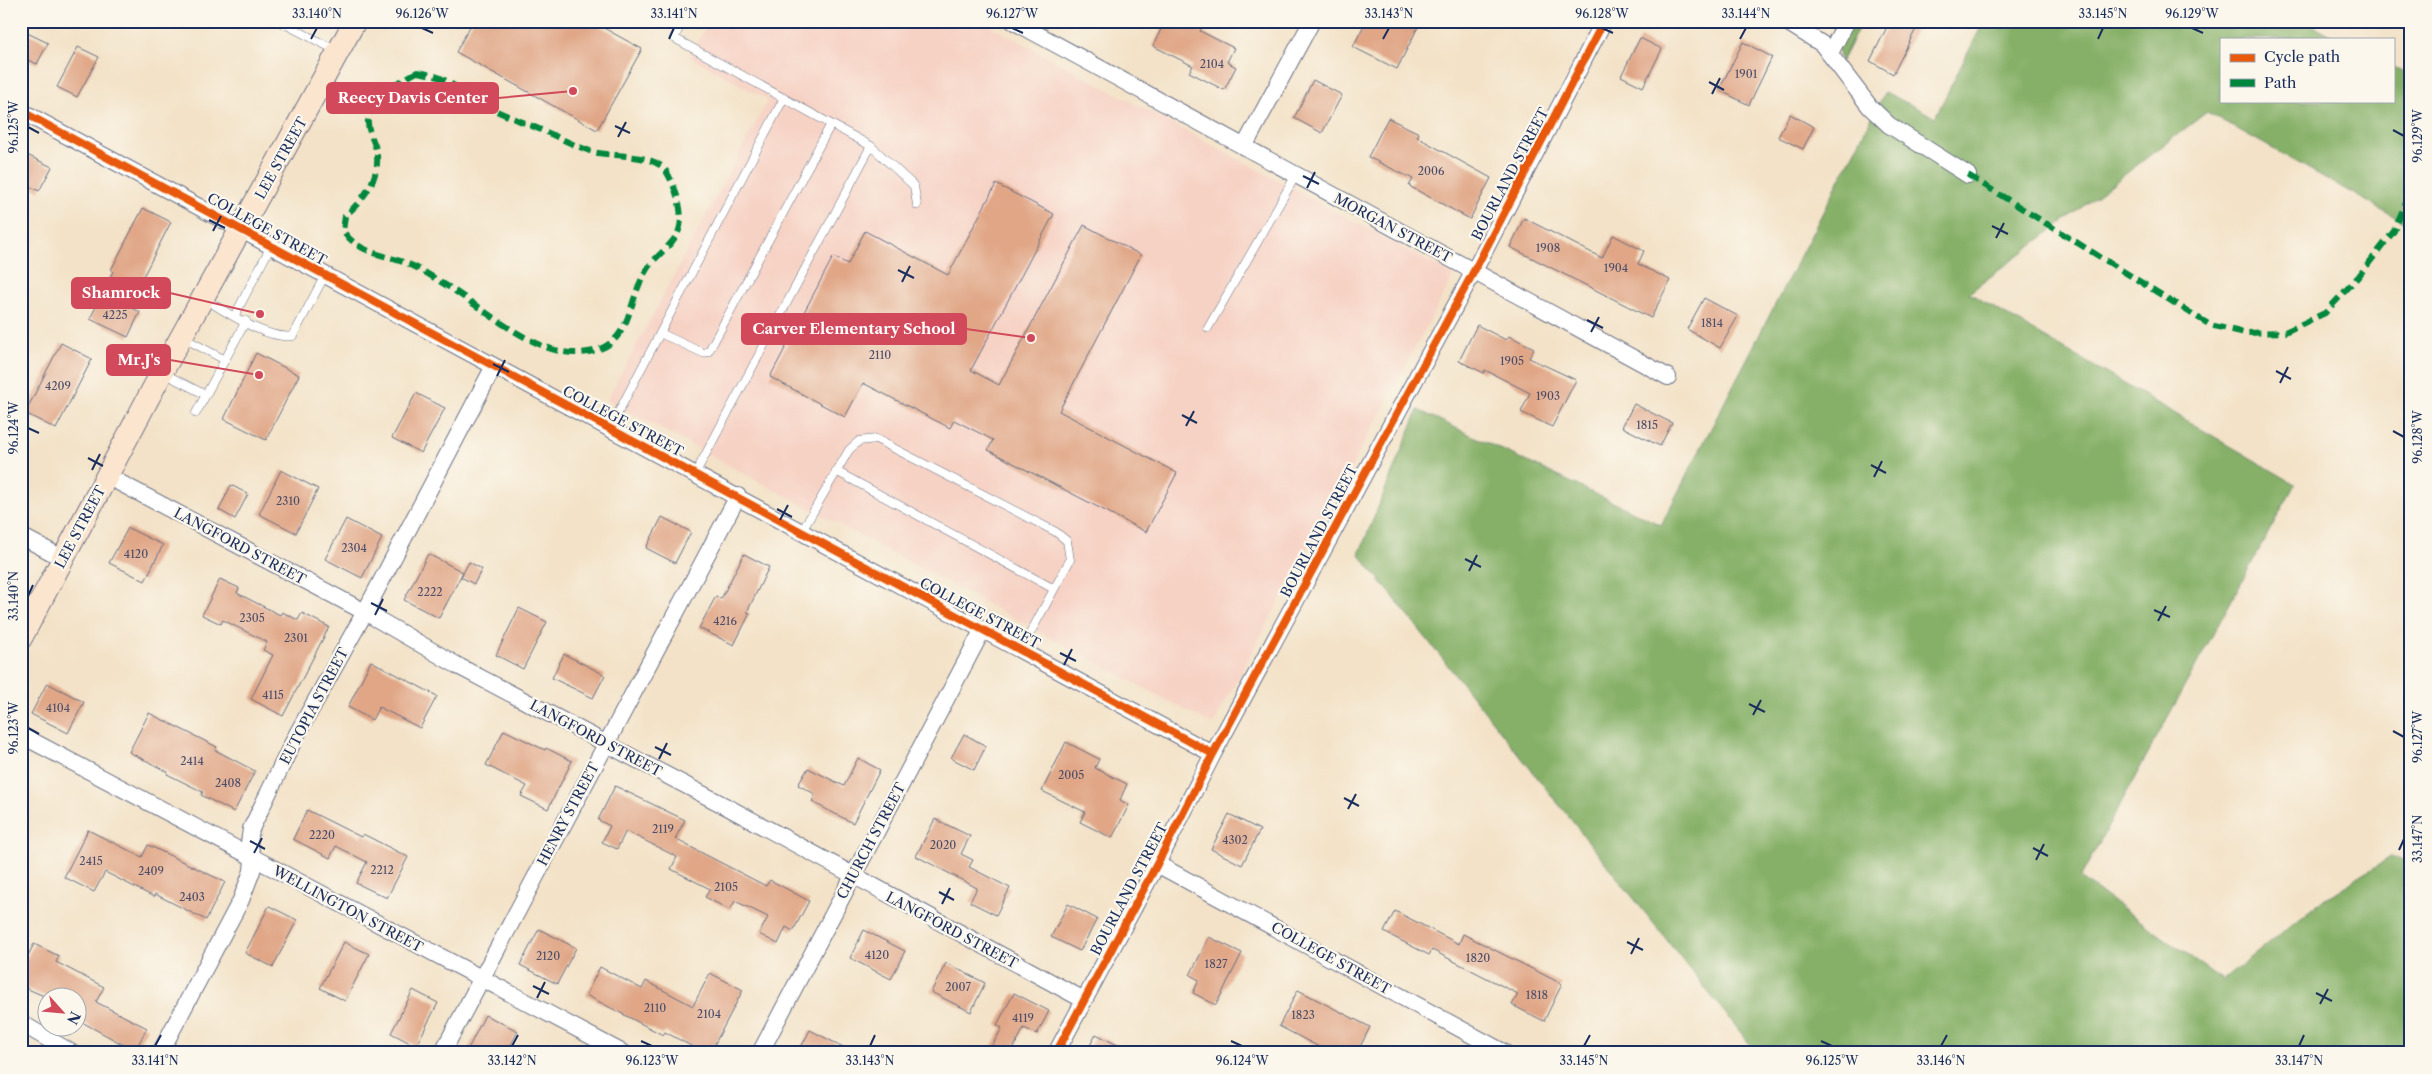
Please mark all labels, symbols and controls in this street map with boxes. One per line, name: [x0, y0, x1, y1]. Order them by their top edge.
text: 33.140°N: [292, 6, 342, 21]
text: 96.126°W: [395, 6, 449, 21]
text: 33.141°N: [650, 6, 698, 21]
text: 96.127°W: [986, 6, 1039, 21]
text: 33.143°N: [1365, 6, 1414, 21]
text: 96.128°W: [1575, 6, 1630, 21]
text: 33.144°N: [1721, 6, 1771, 21]
text: 33.145°N: [2079, 6, 2127, 21]
text: 96.129°W: [2165, 6, 2220, 21]
legend: [2220, 38, 2394, 102]
text: Cycle path: [2264, 47, 2341, 66]
house number: 2104: [1200, 57, 1224, 71]
house number: 1901: [1735, 67, 1758, 81]
text: Path: [2264, 73, 2297, 92]
callout: Reecy Davis Center: [327, 83, 498, 113]
text: Reecy Davis Center: [338, 88, 489, 107]
text: 96.125°W: [6, 100, 21, 153]
street label: BOURLAND STREET: [1467, 104, 1553, 243]
text: 96.129°W: [2410, 108, 2425, 163]
street label: LEE STREET: [251, 113, 311, 202]
house number: 2006: [1418, 164, 1445, 178]
street label: COLLEGE STREET: [204, 189, 330, 270]
street label: MORGAN STREET: [1331, 189, 1456, 267]
house number: 1908: [1536, 241, 1560, 255]
house number: 1904: [1604, 261, 1628, 275]
callout: Shamrock: [72, 278, 170, 308]
text: Shamrock: [82, 283, 161, 302]
house number: 4225: [103, 308, 128, 322]
callout: Carver Elementary School: [742, 314, 966, 344]
house number: 1814: [1701, 316, 1723, 330]
text: Carver Elementary School: [752, 319, 956, 338]
callout: Mr.J's: [107, 345, 170, 375]
house number: 2110: [869, 348, 891, 362]
text: Mr.J's: [117, 350, 161, 369]
house number: 1905: [1500, 354, 1524, 368]
house number: 4209: [45, 379, 71, 393]
street label: COLLEGE STREET: [560, 382, 687, 461]
house number: 1903: [1536, 389, 1560, 403]
text: 96.124°W: [6, 401, 21, 455]
text: 96.128°W: [2410, 409, 2425, 464]
house number: 1815: [1636, 418, 1658, 432]
street label: BOURLAND STREET: [1276, 461, 1362, 600]
street label: LEE STREET: [51, 482, 110, 571]
house number: 2310: [276, 494, 300, 508]
street label: LANGFORD STREET: [171, 504, 310, 589]
house number: 2304: [341, 541, 367, 555]
house number: 4120: [124, 547, 148, 561]
text: 33.140°N: [6, 571, 21, 621]
street label: COLLEGE STREET: [917, 574, 1044, 653]
house number: 2222: [417, 585, 443, 599]
house number: 2305: [239, 611, 265, 625]
house number: 4216: [713, 614, 737, 628]
house number: 2301: [284, 631, 308, 645]
street label: EUTOPIA STREET: [276, 644, 353, 767]
house number: 4115: [262, 688, 284, 702]
street label: LANGFORD STREET: [527, 696, 666, 781]
text: 96.123°W: [6, 701, 21, 754]
house number: 4104: [46, 701, 70, 715]
text: 96.127°W: [2410, 710, 2425, 763]
house number: 2414: [180, 754, 204, 768]
street label: HENRY STREET: [533, 759, 603, 869]
house number: 2005: [1058, 768, 1084, 782]
house number: 2408: [215, 776, 241, 790]
street label: CHURCH STREET: [833, 779, 909, 902]
text: 33.147°N: [2410, 815, 2425, 863]
street label: BOURLAND STREET: [1086, 819, 1172, 958]
house number: 2119: [652, 822, 674, 836]
house number: 2220: [309, 828, 335, 842]
house number: 4302: [1222, 833, 1248, 847]
house number: 2020: [930, 838, 956, 852]
house number: 2415: [79, 854, 103, 868]
street label: WELLINGTON STREET: [269, 861, 427, 956]
house number: 2212: [370, 863, 394, 877]
house number: 2409: [138, 864, 164, 878]
house number: 2105: [714, 880, 738, 894]
street label: LANGFORD STREET: [883, 888, 1022, 973]
house number: 2403: [179, 890, 205, 904]
street label: COLLEGE STREET: [1268, 918, 1394, 999]
house number: 4120: [865, 948, 889, 962]
house number: 2120: [536, 949, 560, 963]
house number: 1820: [1466, 951, 1490, 965]
house number: 1827: [1205, 957, 1228, 971]
house number: 2007: [945, 980, 971, 994]
north arrow: [38, 986, 88, 1036]
house number: 1818: [1526, 988, 1548, 1002]
house number: 2110: [644, 1001, 666, 1015]
house number: 2104: [697, 1007, 721, 1021]
text: N: [63, 1008, 84, 1027]
house number: 1823: [1291, 1008, 1315, 1022]
house number: 4119: [1012, 1011, 1034, 1025]
text: 33.141°N: [131, 1053, 179, 1068]
text: 33.142°N: [487, 1053, 537, 1068]
text: 96.123°W: [626, 1053, 679, 1068]
text: 33.143°N: [846, 1053, 895, 1068]
text: 96.124°W: [1215, 1053, 1269, 1068]
text: 33.145°N: [1560, 1053, 1608, 1068]
text: 96.125°W: [1806, 1053, 1859, 1068]
text: 33.146°N: [1916, 1053, 1966, 1068]
text: 33.147°N: [2275, 1053, 2323, 1068]

